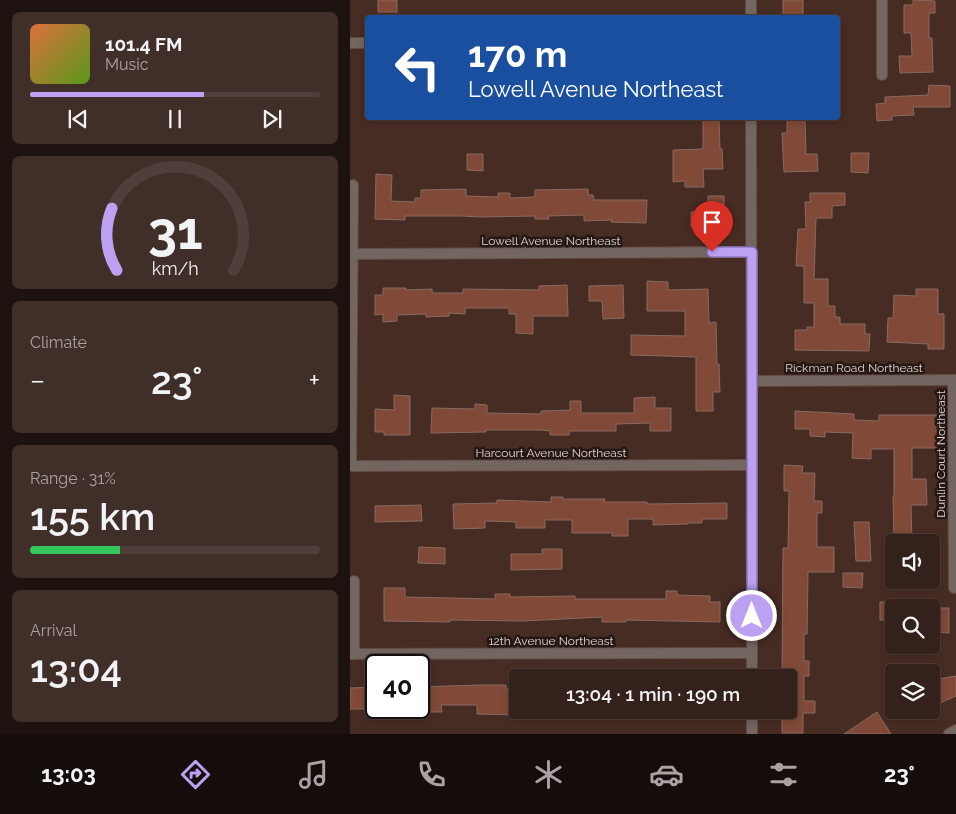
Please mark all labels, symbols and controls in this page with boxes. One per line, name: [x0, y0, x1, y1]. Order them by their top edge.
text: 101.4 FM: [105, 33, 182, 55]
text: 170 m: [468, 34, 567, 75]
icon: left: [385, 35, 450, 100]
text: Music: [105, 55, 149, 74]
text: Lowell Avenue Northeast: [468, 76, 723, 102]
icon: previous: [64, 105, 92, 133]
icon: pause: [161, 105, 189, 133]
icon: next: [258, 105, 286, 133]
text: 31: [148, 200, 202, 261]
pin: [691, 201, 733, 252]
icon: arrive: [698, 208, 726, 236]
street label: Lowell Avenue Northeast: [481, 234, 621, 248]
text: km/h: [151, 258, 199, 279]
text: Climate: [30, 333, 87, 352]
text: 23°: [151, 358, 203, 403]
street label: Rickman Road Northeast: [785, 361, 923, 375]
text: −: [30, 364, 45, 397]
text: +: [308, 364, 320, 397]
street label: Dunlin Court Northeast: [934, 390, 948, 518]
street label: Harcourt Avenue Northeast: [475, 446, 627, 460]
text: Range · 31%: [30, 469, 116, 488]
text: 155 km: [30, 494, 155, 539]
map controls: [885, 534, 940, 719]
button: sound: [885, 534, 940, 589]
position arrow: [725, 589, 777, 641]
button: search: [885, 599, 940, 654]
text: Arrival: [30, 621, 77, 640]
street label: 12th Avenue Northeast: [488, 634, 614, 648]
text: 13:04: [30, 646, 122, 691]
speed limit sign: 40: [365, 654, 430, 719]
button: layers: [885, 664, 940, 719]
text: 13:04 · 1 min · 190 m: [566, 683, 740, 705]
icon: directions: [178, 757, 213, 792]
icon: music: [296, 757, 331, 792]
icon: phone: [414, 757, 449, 792]
icon: climate: [531, 757, 566, 792]
icon: car: [649, 757, 684, 792]
icon: filters: [766, 757, 801, 792]
text: 13:03: [41, 761, 96, 787]
text: 23°: [884, 761, 915, 787]

